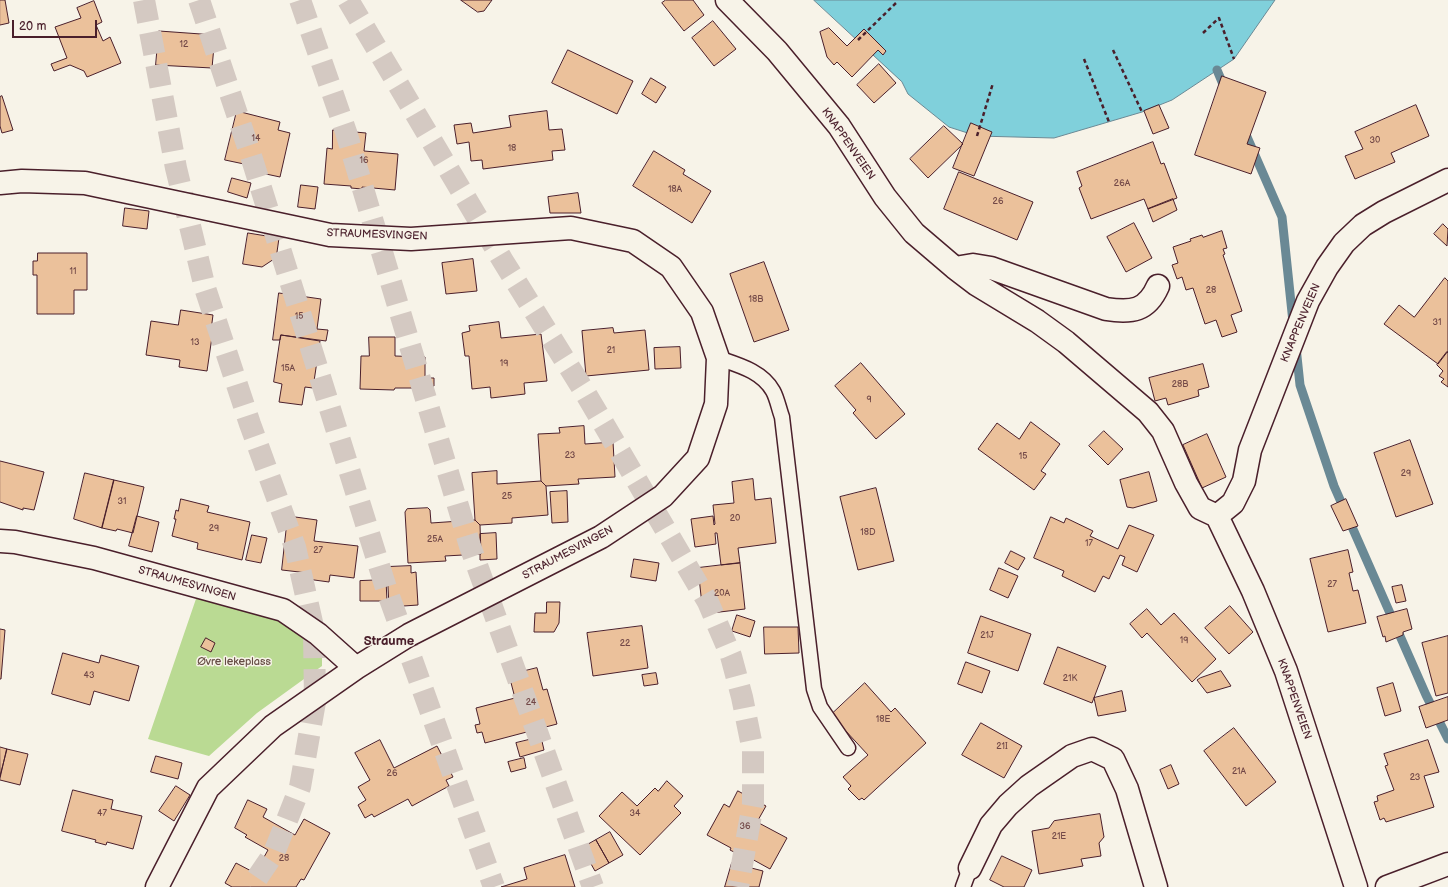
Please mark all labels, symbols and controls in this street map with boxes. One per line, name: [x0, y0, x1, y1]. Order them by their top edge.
scale bar: [14, 12, 99, 38]
text: 20 m: [19, 19, 46, 34]
house number: 12: [180, 40, 188, 50]
street label: KNAPPENVEIEN: [818, 106, 878, 182]
house number: 14: [252, 134, 260, 144]
house number: 30: [1370, 136, 1380, 146]
house number: 18: [508, 144, 516, 154]
house number: 16: [360, 156, 368, 166]
house number: 26A: [1114, 179, 1130, 189]
house number: 18A: [668, 185, 682, 195]
house number: 26: [993, 197, 1003, 207]
street label: STRAUMESVINGEN: [326, 227, 428, 243]
house number: 11: [70, 267, 76, 277]
street label: KNAPPENVEIEN: [1278, 282, 1324, 364]
house number: 28: [1206, 286, 1216, 296]
house number: 18B: [749, 295, 763, 305]
house number: 15: [295, 312, 303, 322]
house number: 31: [1432, 318, 1442, 328]
house number: 13: [190, 338, 200, 348]
house number: 21: [607, 346, 615, 356]
house number: 19: [500, 359, 508, 369]
house number: 15A: [281, 364, 295, 374]
house number: 28B: [1172, 380, 1188, 390]
house number: 9: [866, 395, 872, 405]
house number: 23: [565, 451, 575, 461]
house number: 15: [1019, 452, 1027, 462]
house number: 29: [1401, 469, 1411, 479]
house number: 25: [502, 492, 512, 502]
house number: 31: [117, 497, 127, 507]
house number: 20: [730, 514, 740, 524]
street label: STRAUMESVINGEN: [520, 523, 616, 583]
house number: 29: [209, 524, 219, 534]
house number: 18D: [860, 528, 876, 538]
house number: 25A: [427, 535, 443, 545]
house number: 17: [1085, 539, 1093, 549]
house number: 27: [313, 546, 323, 556]
street label: STRAUMESVINGEN: [137, 564, 237, 604]
house number: 27: [1327, 580, 1337, 590]
house number: 20A: [714, 589, 730, 599]
house number: 21J: [980, 631, 994, 641]
district label: Straume: [364, 634, 414, 650]
house number: 19: [1180, 636, 1188, 646]
house number: 22: [620, 639, 630, 649]
park label: Øvre lekeplass: [197, 655, 271, 669]
street label: KNAPPENVEIEN: [1274, 657, 1314, 741]
house number: 43: [83, 671, 95, 681]
house number: 21K: [1063, 674, 1077, 684]
house number: 24: [526, 698, 536, 708]
house number: 18E: [876, 715, 890, 725]
house number: 21I: [996, 742, 1008, 752]
house number: 21A: [1232, 767, 1246, 777]
house number: 26: [387, 769, 397, 779]
house number: 23: [1410, 773, 1420, 783]
house number: 47: [97, 809, 107, 819]
house number: 34: [629, 809, 641, 819]
house number: 36: [739, 822, 751, 832]
house number: 21E: [1052, 832, 1066, 842]
house number: 28: [279, 854, 289, 864]

